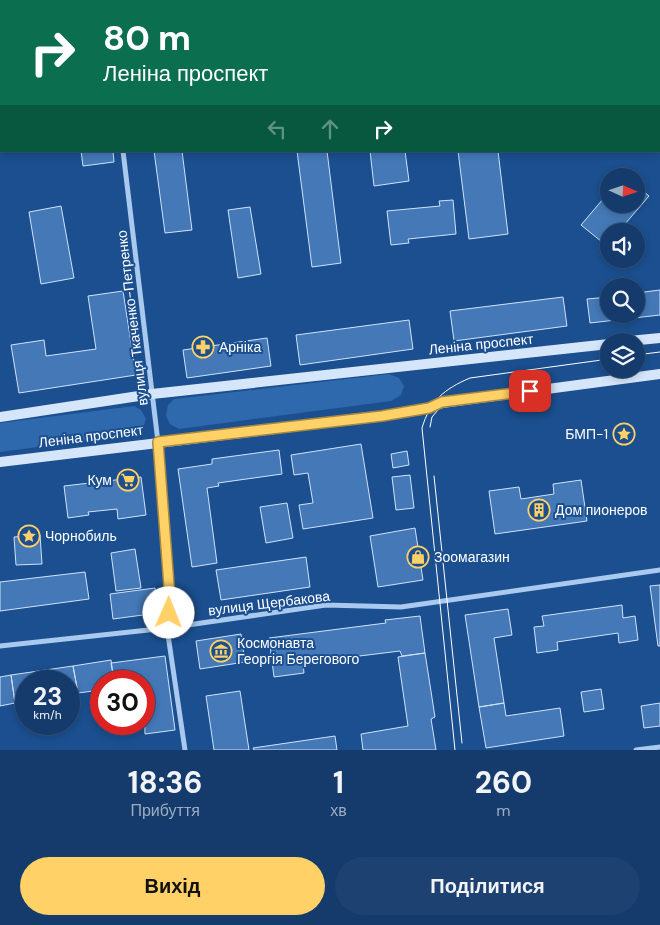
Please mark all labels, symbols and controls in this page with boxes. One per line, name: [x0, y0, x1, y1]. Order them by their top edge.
text: 80 m: [103, 15, 191, 61]
icon: right: [20, 20, 85, 85]
text: Леніна проспект: [103, 59, 268, 88]
icon: left: [263, 115, 291, 143]
icon: ahead: [316, 115, 344, 143]
icon: right: [369, 115, 397, 143]
north arrow: [600, 168, 645, 212]
map controls: [600, 168, 645, 378]
button: sound: [600, 223, 645, 268]
street label: вулиця Ткаченко-Петренко: [112, 229, 152, 407]
button: search: [600, 278, 645, 323]
street label: Леніна проспект: [428, 329, 535, 358]
button: layers: [600, 333, 645, 378]
pharmacy icon: Арніка: [191, 335, 215, 359]
place label: Арніка: [219, 338, 261, 356]
pin: [509, 370, 551, 412]
icon: arrive: [516, 377, 544, 405]
street label: Леніна проспект: [38, 421, 145, 451]
place icon: БМП-1: [612, 422, 636, 446]
place label: БМП-1: [565, 425, 608, 443]
supermarket icon: Кум: [116, 468, 140, 492]
place label: Кум: [87, 471, 112, 489]
building icon: Дом пионеров: [527, 498, 551, 522]
place label: Дом пионеров: [555, 501, 648, 519]
place icon: Чорнобиль: [17, 524, 41, 548]
place label: Чорнобиль: [45, 527, 117, 545]
shop icon: Зоомагазин: [406, 545, 430, 569]
place label: Зоомагазин: [434, 548, 510, 566]
position arrow: [142, 586, 194, 638]
street label: вулиця Щербакова: [207, 587, 331, 619]
place label: Космонавта Георгія Берегового: [237, 634, 360, 668]
museum icon: Космонавта Георгія Берегового: [209, 639, 233, 663]
speed limit sign: 30: [90, 670, 155, 735]
text: 23: [33, 680, 62, 713]
text: km/h: [33, 707, 62, 723]
text: 18:36: [128, 763, 202, 802]
text: 1: [333, 763, 344, 802]
text: 260: [475, 763, 532, 802]
text: Прибуття: [130, 800, 200, 821]
text: хв: [330, 800, 347, 821]
text: m: [496, 800, 511, 821]
button: Вихід: [20, 857, 325, 915]
button: Поділитися: [335, 857, 640, 915]

